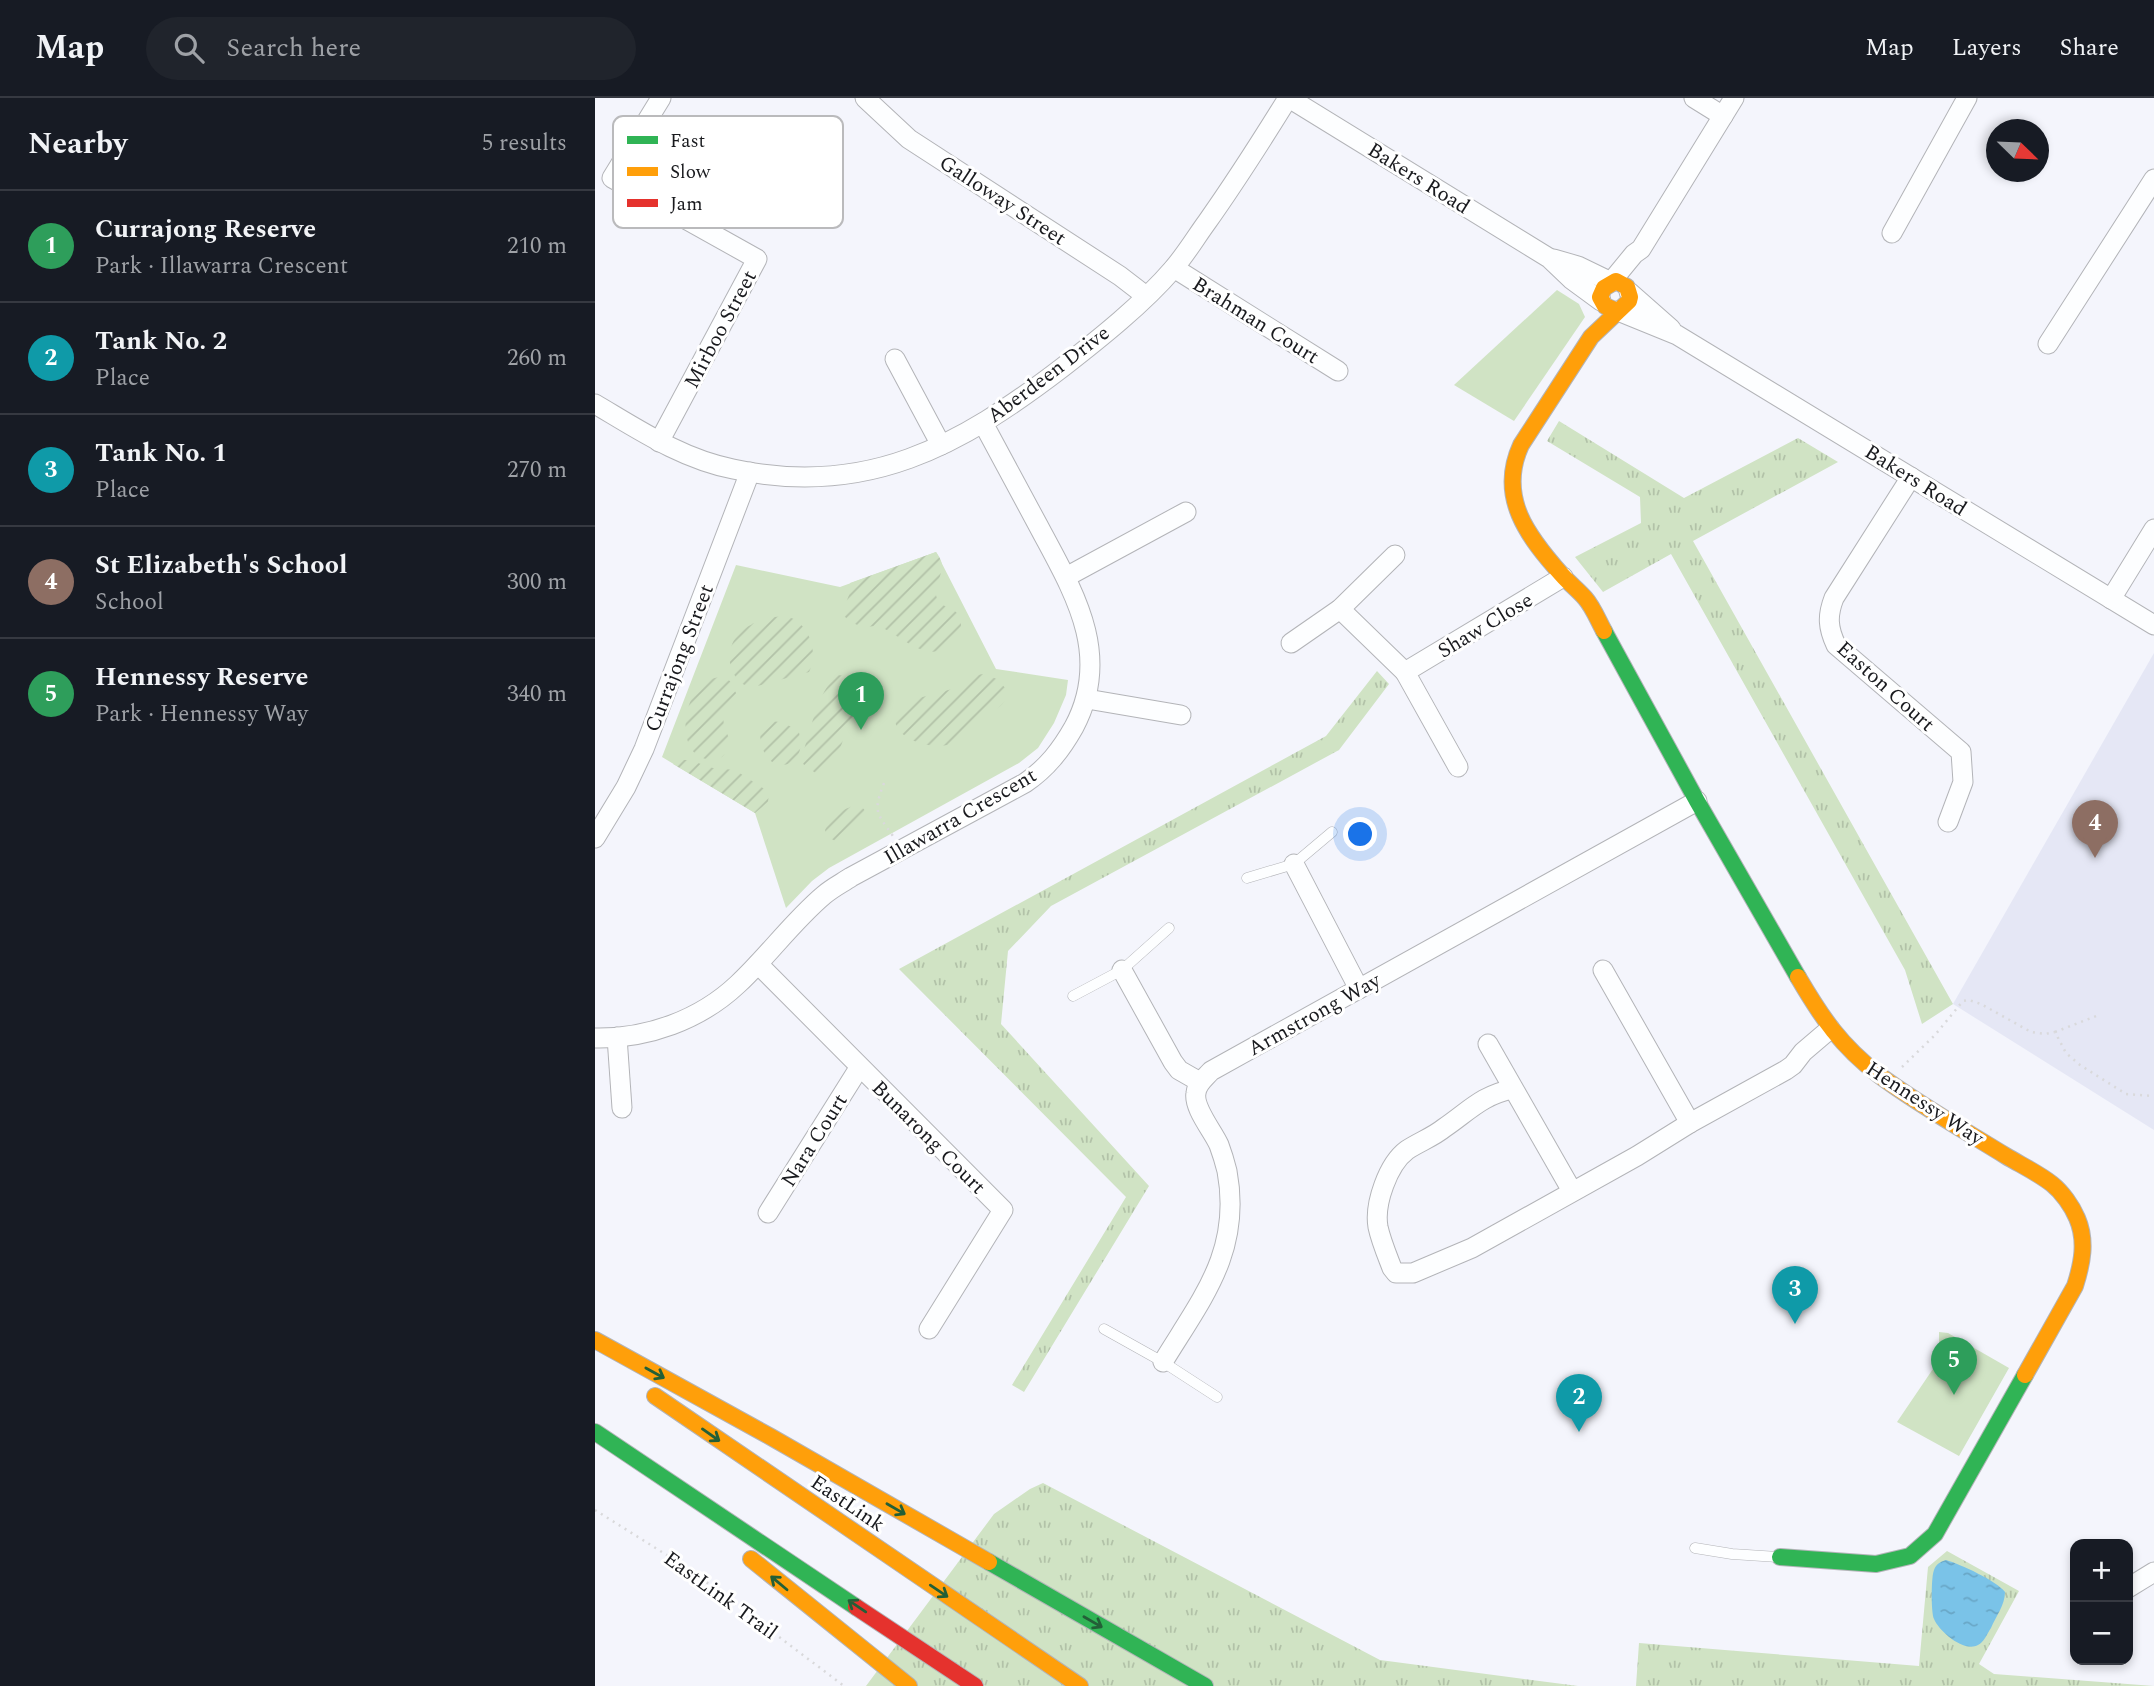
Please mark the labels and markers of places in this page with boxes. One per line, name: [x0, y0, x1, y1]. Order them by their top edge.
pin: 1: [838, 672, 884, 730]
pin: 4: [2072, 800, 2118, 858]
pin: 3: [1772, 1266, 1818, 1324]
pin: 5: [1931, 1337, 1977, 1395]
pin: 2: [1556, 1374, 1602, 1432]

